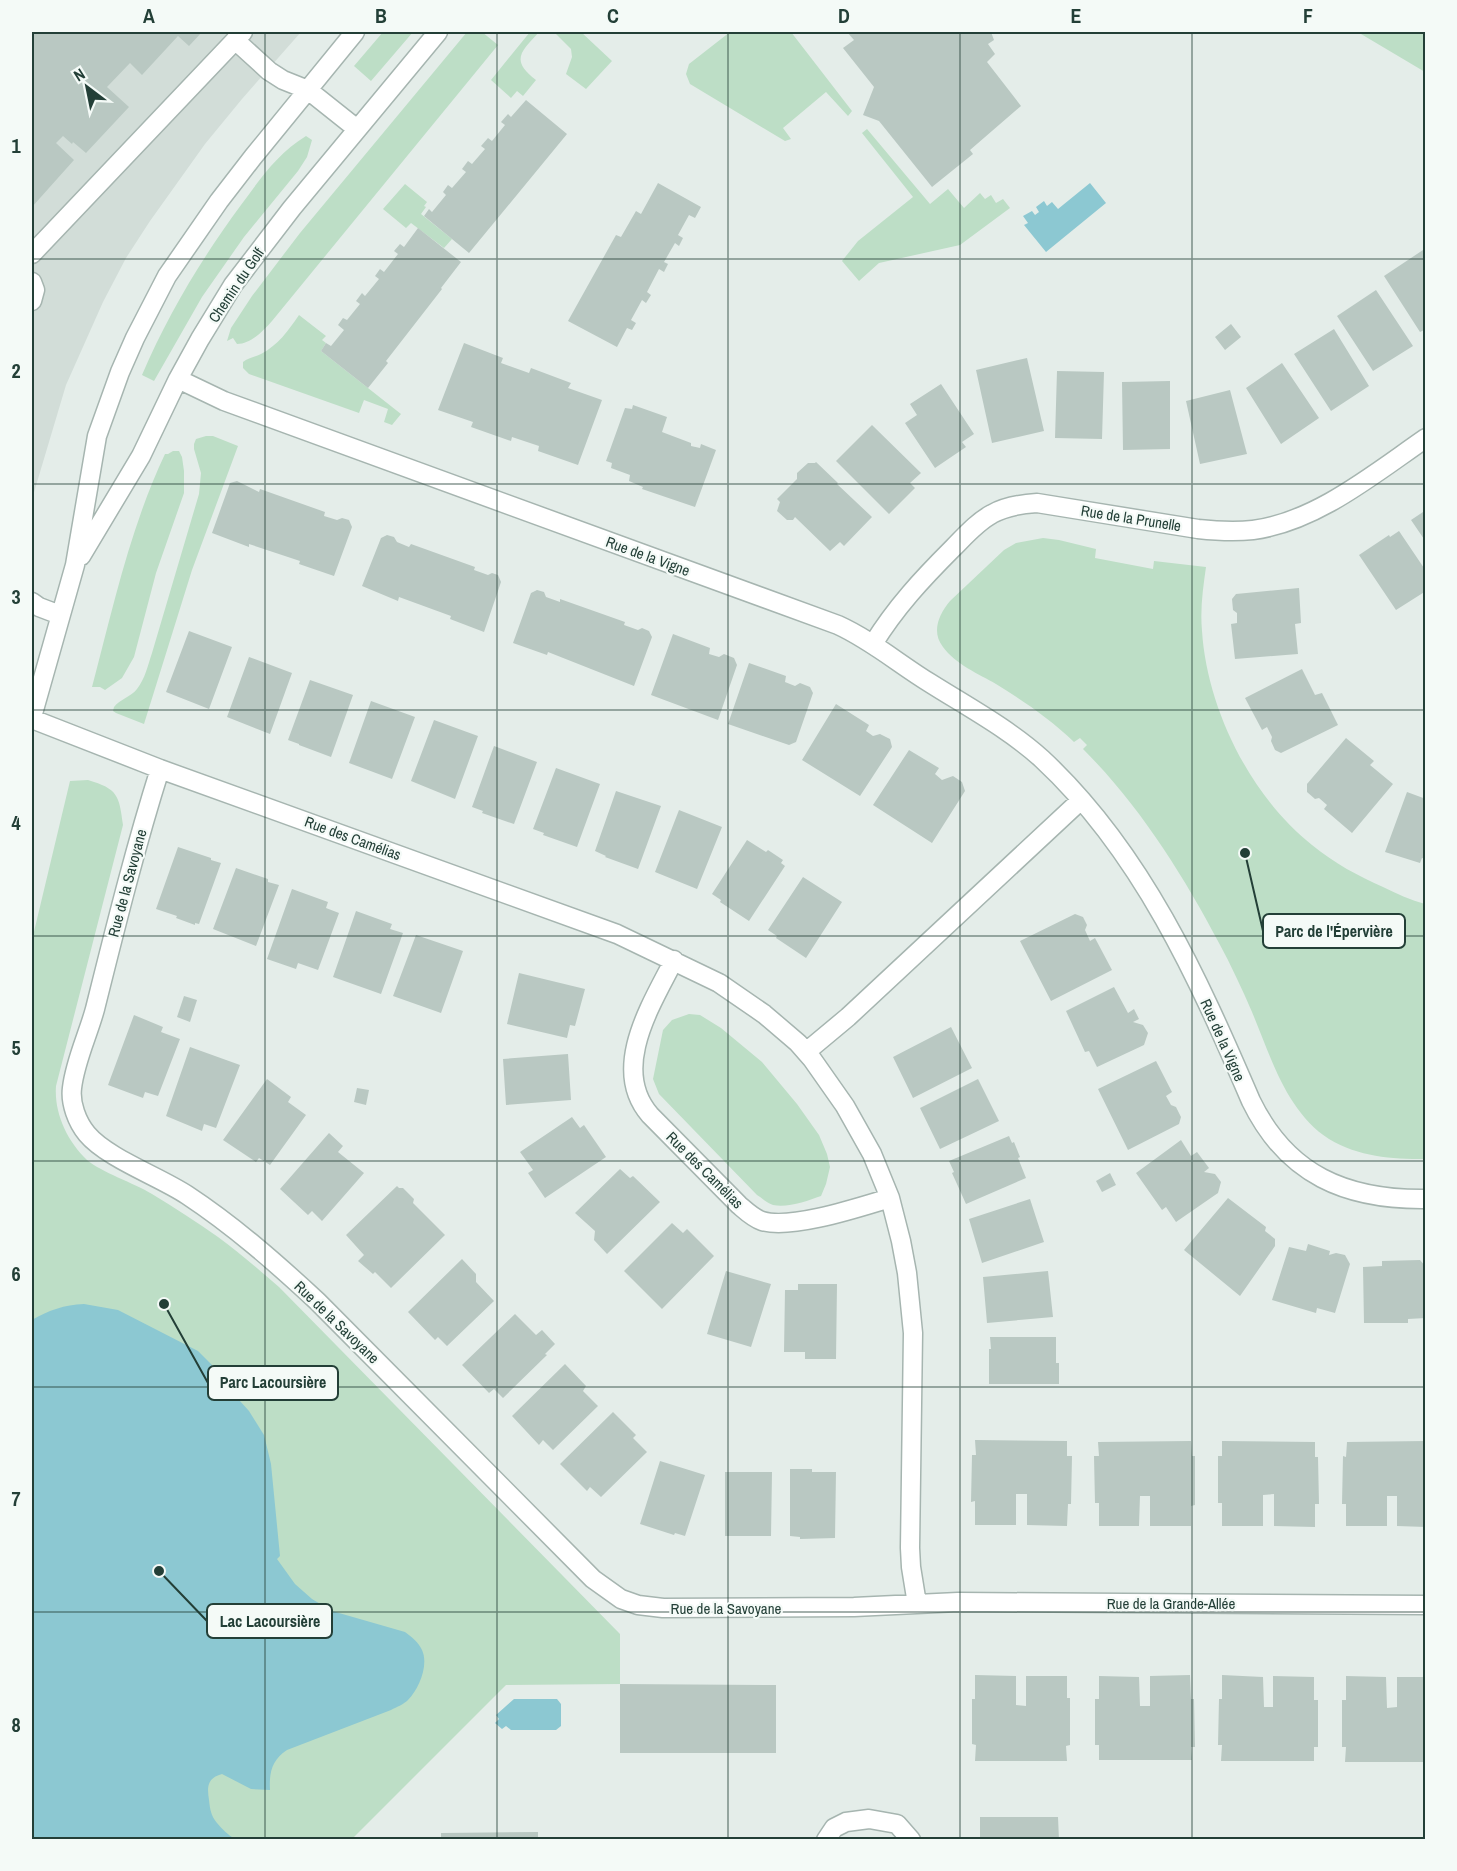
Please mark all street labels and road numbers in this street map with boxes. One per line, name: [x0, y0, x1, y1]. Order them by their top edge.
street label: Chemin du Golf: [203, 243, 269, 327]
street label: Rue de la Prunelle: [1079, 500, 1183, 536]
street label: Rue de la Vigne: [603, 531, 693, 581]
street label: Rue des Camélias: [302, 811, 404, 865]
street label: Rue de la Savoyane: [103, 827, 152, 939]
street label: Rue de la Vigne: [1196, 996, 1251, 1085]
street label: Rue des Camélias: [662, 1127, 748, 1213]
street label: Rue de la Savoyane: [290, 1276, 384, 1368]
street label: Rue de la Grande-Allée: [1107, 1593, 1235, 1614]
street label: Rue de la Savoyane: [671, 1598, 782, 1619]

